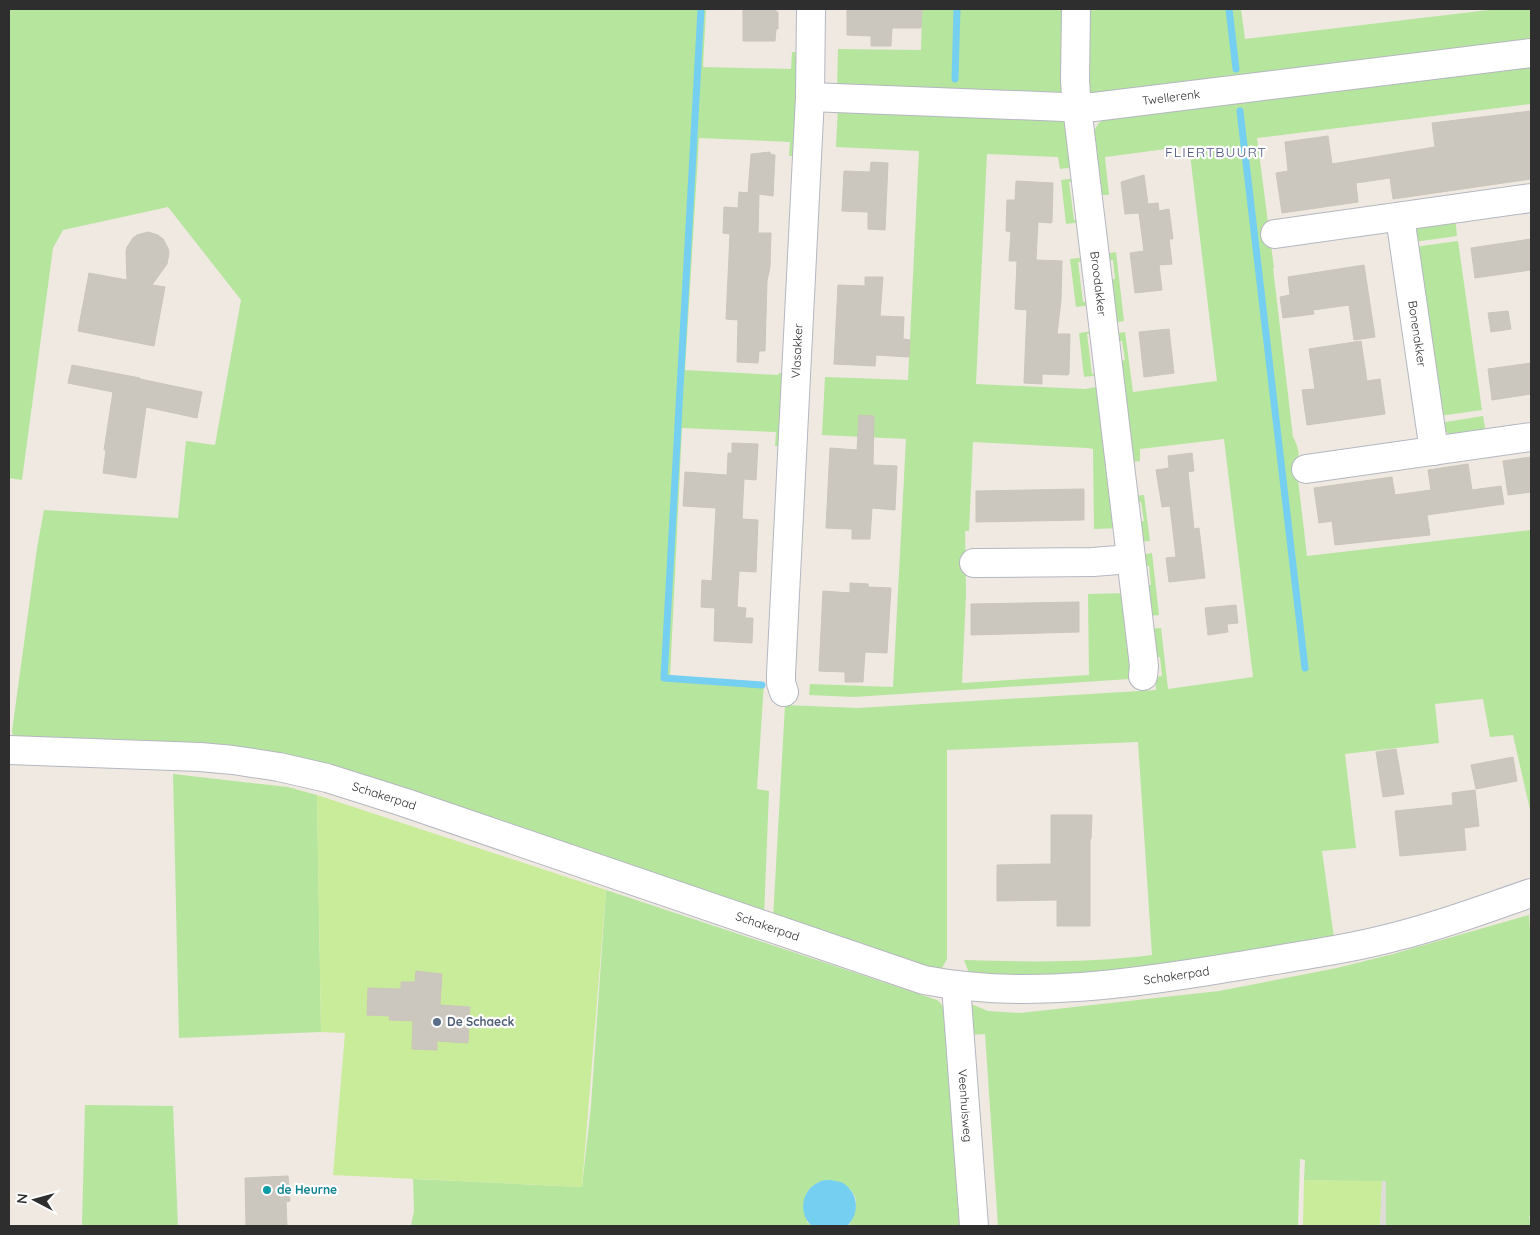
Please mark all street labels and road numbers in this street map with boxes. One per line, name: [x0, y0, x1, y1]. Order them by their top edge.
street label: Twellerenk: [1141, 86, 1201, 108]
street label: Broodakker: [1087, 250, 1110, 317]
street label: Bonenakker: [1405, 300, 1430, 368]
street label: Vlasakker: [788, 323, 806, 379]
street label: Schakerpad: [350, 778, 418, 813]
street label: Schakerpad: [734, 908, 802, 944]
street label: Schakerpad: [1142, 963, 1210, 987]
street label: Veenhuisweg: [955, 1068, 976, 1143]

